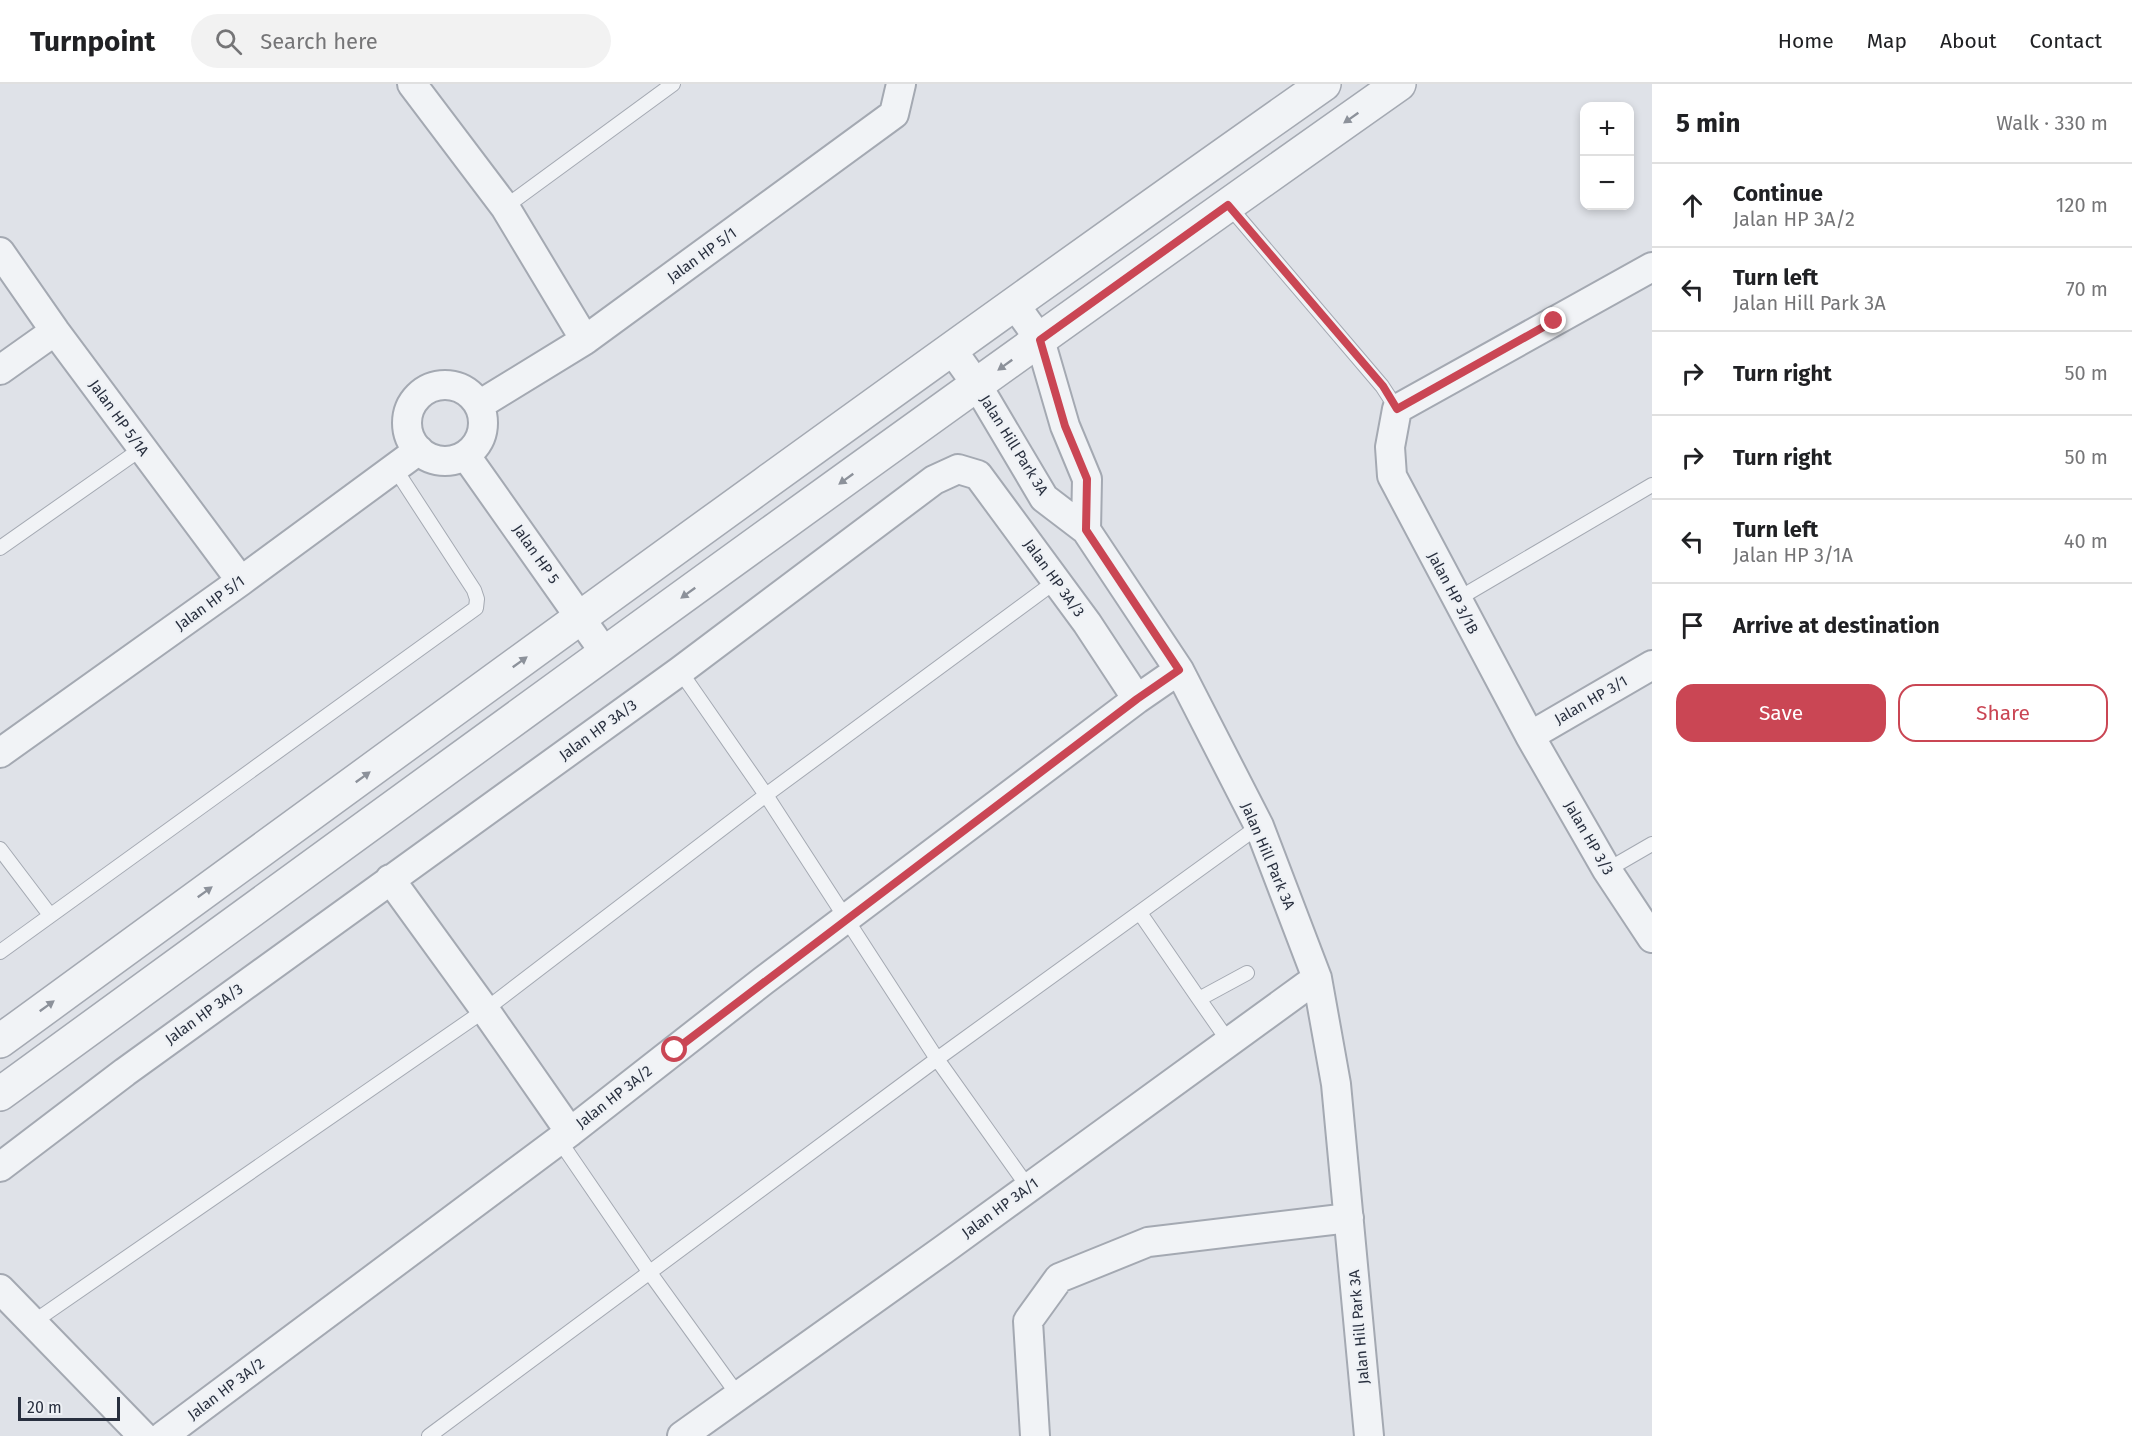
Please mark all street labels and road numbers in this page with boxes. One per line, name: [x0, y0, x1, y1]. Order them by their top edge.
street label: Jalan HP 5/1: [664, 224, 740, 286]
street label: Jalan HP 5/1A: [85, 376, 153, 460]
street label: Jalan Hill Park 3A: [976, 392, 1052, 499]
street label: Jalan HP 5: [509, 521, 563, 587]
street label: Jalan HP 3A/3: [1020, 536, 1088, 620]
street label: Jalan HP 3/1B: [1424, 549, 1482, 637]
street label: Jalan HP 5/1: [172, 572, 248, 634]
street label: Jalan HP 3/1: [1551, 672, 1631, 728]
street label: Jalan HP 3A/3: [556, 696, 640, 764]
street label: Jalan HP 3/3: [1561, 798, 1617, 878]
street label: Jalan Hill Park 3A: [1237, 800, 1299, 913]
street label: Jalan HP 3A/3: [162, 980, 246, 1048]
street label: Jalan HP 3A/2: [572, 1062, 656, 1132]
street label: Jalan HP 3A/1: [958, 1174, 1042, 1242]
street label: Jalan Hill Park 3A: [1345, 1269, 1373, 1385]
street label: Jalan HP 3A/2: [184, 1354, 268, 1424]

